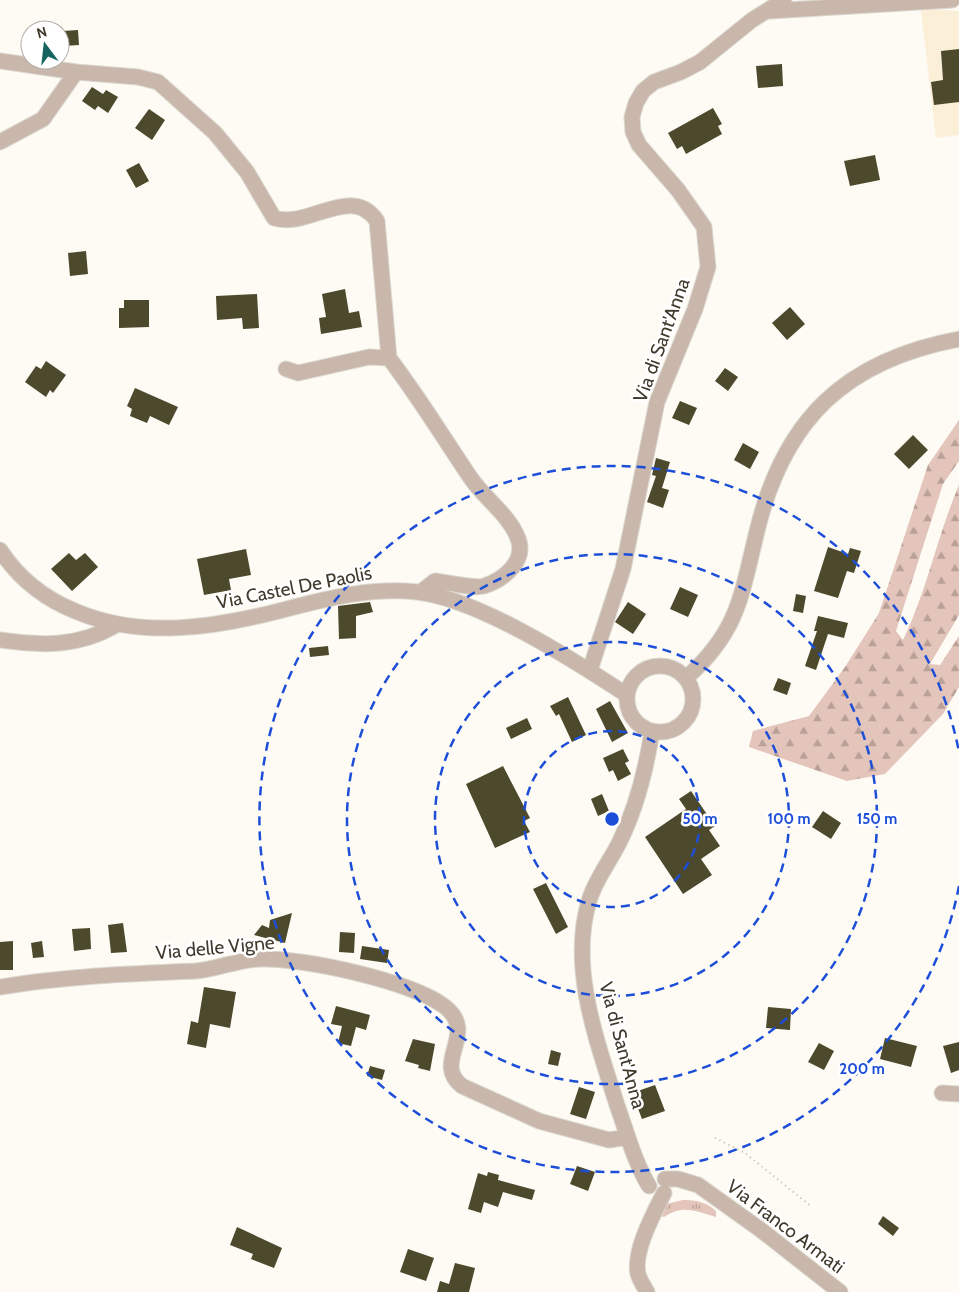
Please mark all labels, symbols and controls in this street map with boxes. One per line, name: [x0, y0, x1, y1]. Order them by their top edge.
north arrow: [20, 20, 70, 70]
text: N: [35, 22, 49, 42]
street label: Via di Sant'Anna: [628, 275, 695, 405]
street label: Via Castel De Paolis: [215, 561, 374, 614]
centre of rings: [603, 810, 621, 828]
text: 50 m: [682, 810, 718, 828]
text: 100 m: [767, 810, 811, 828]
text: 150 m: [857, 810, 897, 828]
street label: Via delle Vigne: [155, 931, 276, 964]
street label: Via di Sant'Anna: [595, 979, 650, 1111]
text: 200 m: [839, 1060, 885, 1078]
street label: Via Franco Armati: [722, 1175, 849, 1278]

